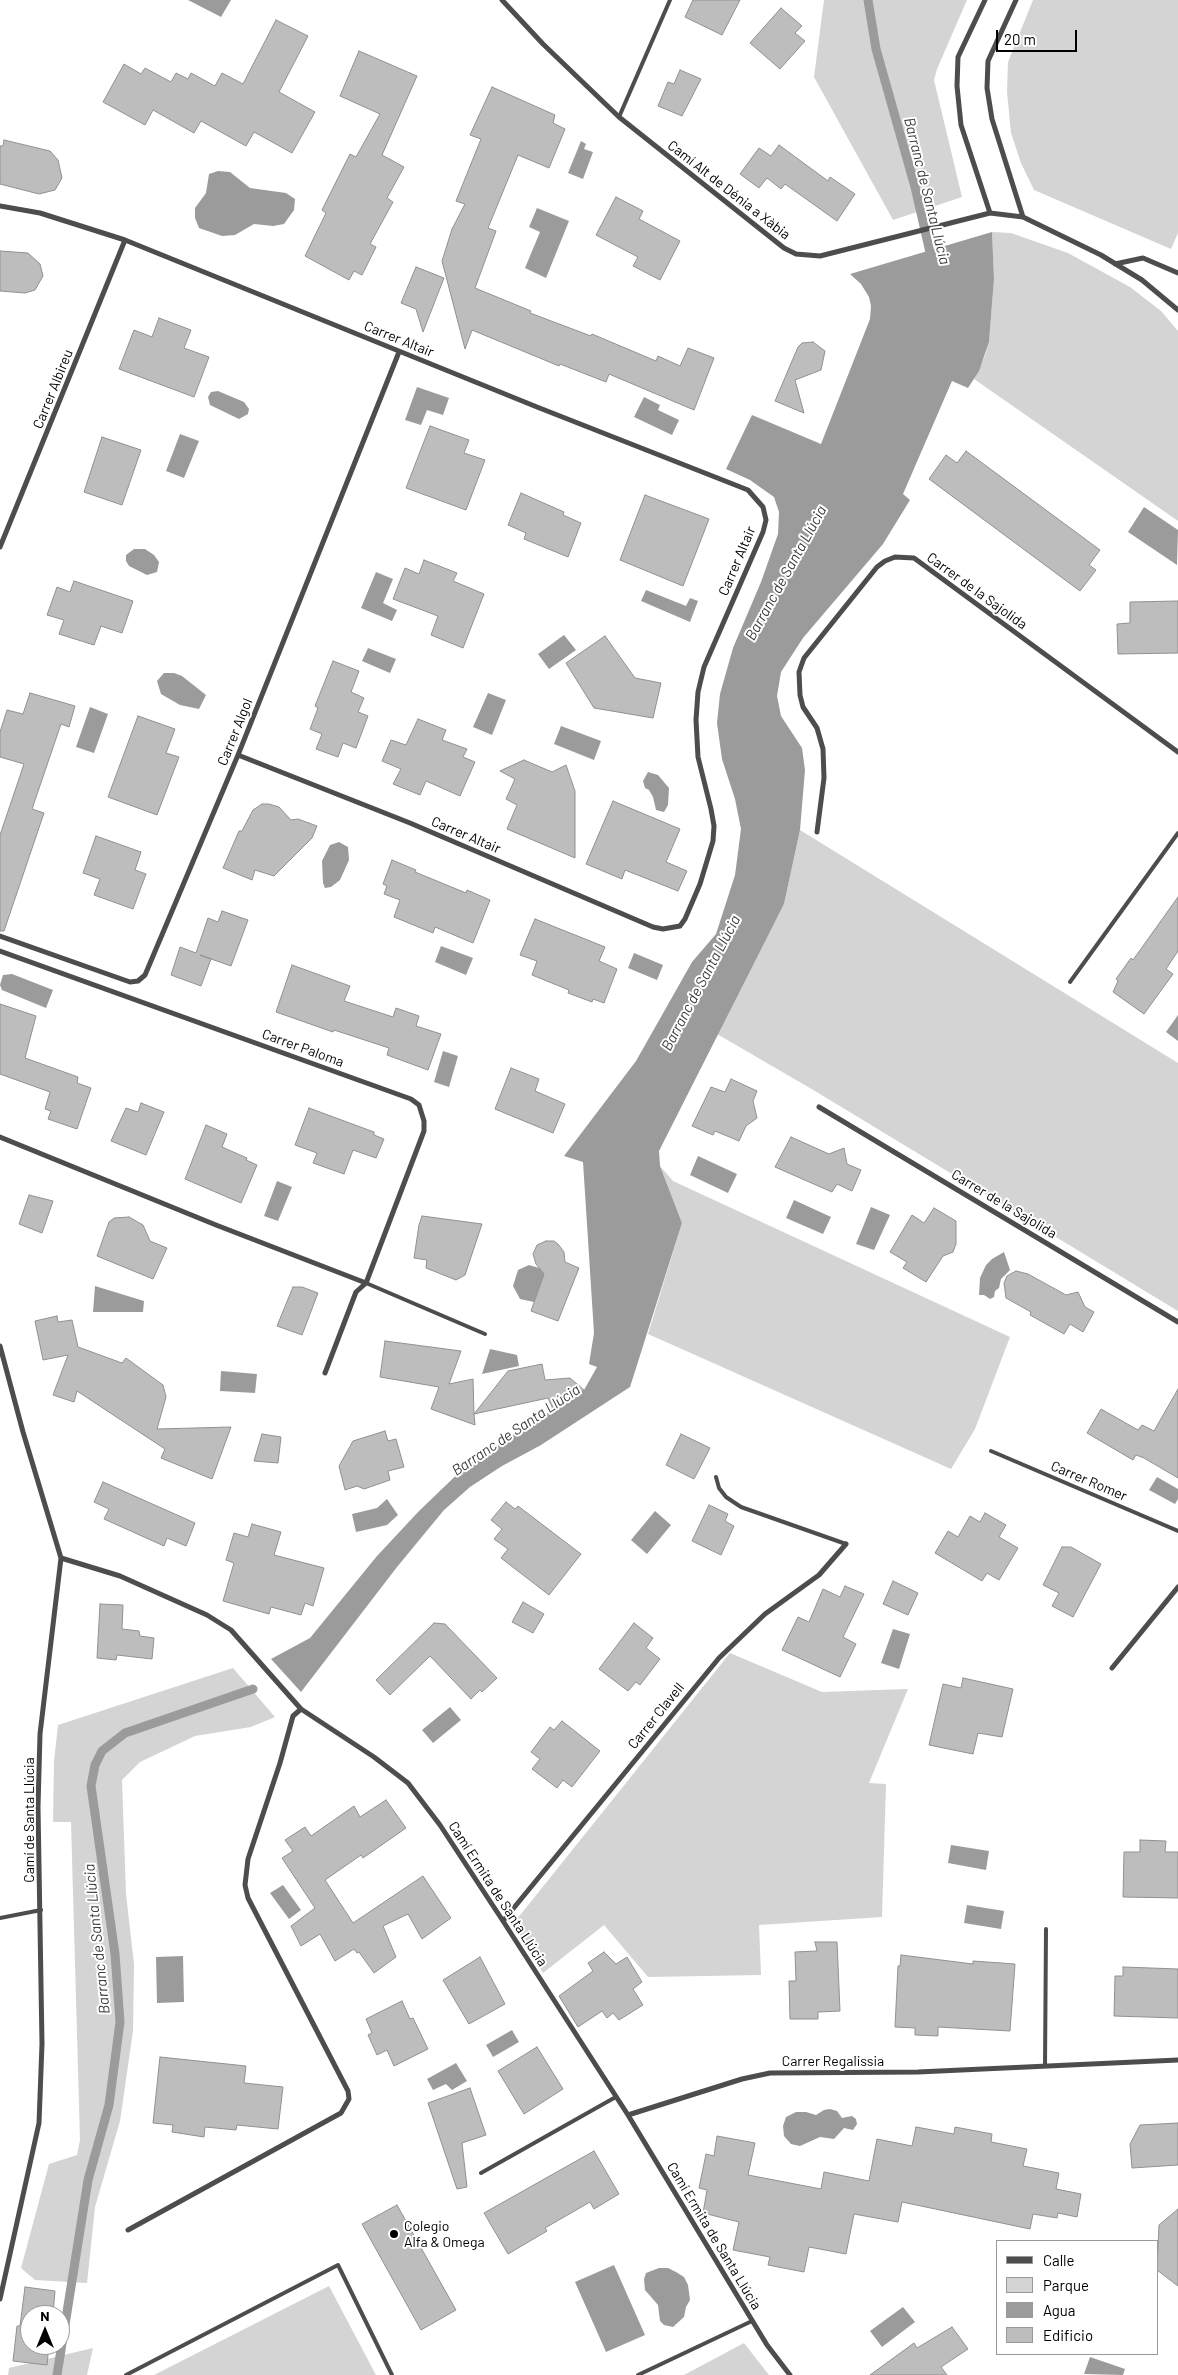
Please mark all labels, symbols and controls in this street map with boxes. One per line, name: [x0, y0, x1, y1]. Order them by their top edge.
scale bar: [998, 20, 1079, 52]
text: 20 m: [1004, 30, 1036, 48]
water label: Barranc de Santa Llúcia: [900, 116, 954, 266]
street label: Camí Alt de Dénia a Xàbia: [664, 137, 794, 243]
street label: Carrer Altair: [362, 317, 436, 361]
street label: Carrer Albireu: [29, 347, 77, 431]
water label: Barranc de Santa Llúcia: [742, 503, 830, 643]
street label: Carrer Altair: [715, 524, 759, 598]
street label: Carrer de la Sajolida: [923, 549, 1031, 633]
street label: Carrer Algol: [214, 696, 256, 768]
street label: Carrer Altair: [429, 813, 503, 857]
water label: Barranc de Santa Llúcia: [658, 912, 744, 1054]
street label: Carrer Paloma: [260, 1025, 346, 1071]
street label: Carrer de la Sajolida: [948, 1166, 1060, 1242]
water label: Barranc de Santa Llúcia: [448, 1380, 584, 1480]
street label: Carrer Romer: [1048, 1457, 1130, 1505]
street label: Carrer Clavell: [624, 1680, 688, 1752]
street label: Camí de Santa Llúcia: [21, 1757, 37, 1883]
street label: Camí Ermita de Santa Llúcia: [445, 1818, 551, 1970]
water label: Barranc de Santa Llúcia: [80, 1863, 114, 2015]
street label: Carrer Regalissia: [782, 2053, 884, 2069]
street label: Camí Ermita de Santa Llúcia: [663, 2159, 765, 2313]
place label: Colegio Alfa & Omega: [404, 2218, 485, 2250]
marker: Colegio Alfa & Omega: [388, 2228, 400, 2240]
legend: [996, 2240, 1158, 2355]
text: Calle: [1043, 2251, 1075, 2269]
text: Parque: [1043, 2276, 1089, 2294]
text: Agua: [1043, 2301, 1076, 2319]
north arrow: [20, 2305, 70, 2355]
text: N: [40, 2307, 50, 2324]
text: Edificio: [1043, 2326, 1093, 2344]

